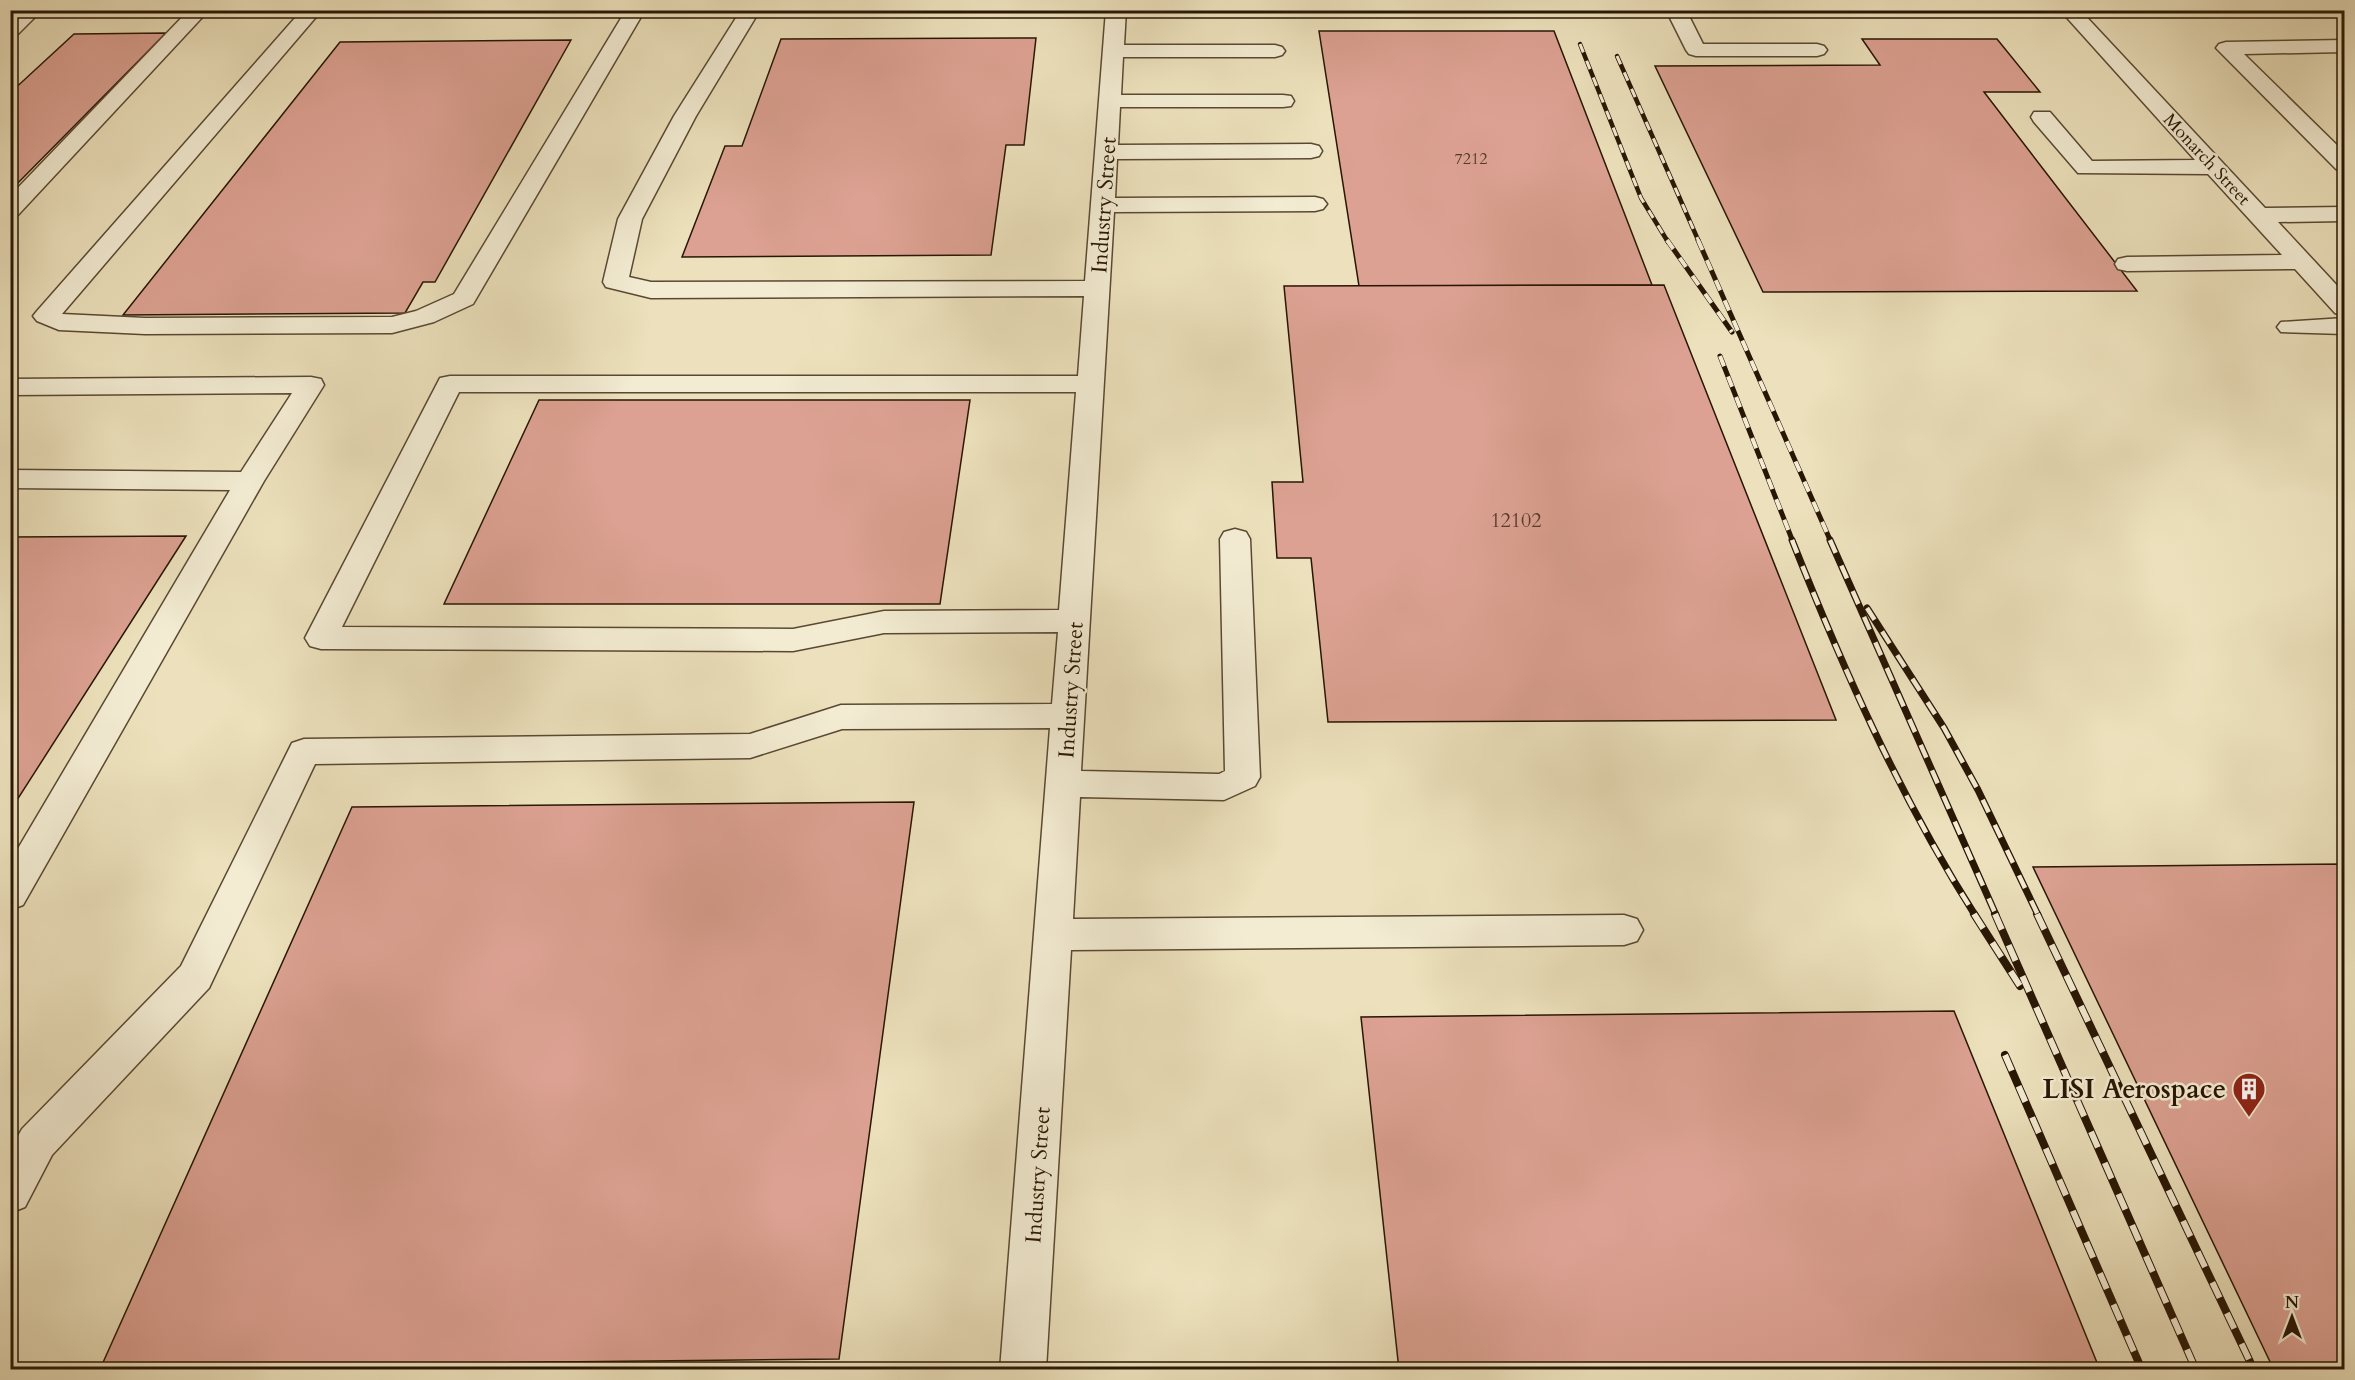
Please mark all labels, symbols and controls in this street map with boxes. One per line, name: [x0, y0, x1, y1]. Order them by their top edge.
street label: Monarch Street: [2157, 108, 2256, 211]
street label: Industry Street: [1084, 136, 1124, 274]
house number: 7212: [1455, 148, 1487, 170]
house number: 12102: [1490, 507, 1542, 534]
street label: Industry Street: [1051, 621, 1091, 759]
place label: LISI Aerospace: [2042, 1071, 2226, 1108]
building icon: LISI Aerospace: [2231, 1071, 2267, 1118]
street label: Industry Street: [1018, 1106, 1058, 1244]
north arrow: [2262, 1287, 2322, 1347]
text: N: [2285, 1292, 2299, 1314]

